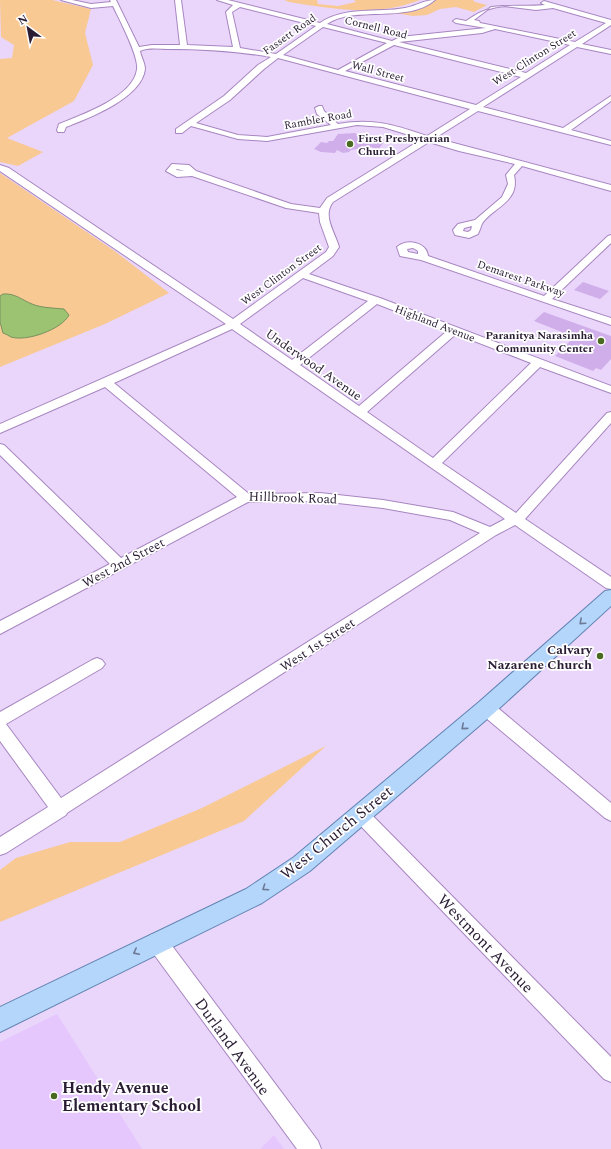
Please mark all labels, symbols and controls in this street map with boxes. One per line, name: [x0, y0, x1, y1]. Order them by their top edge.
north arrow: [8, 8, 48, 48]
text: N: [15, 10, 31, 30]
street label: Fassett Road: [259, 10, 320, 59]
street label: Cornell Road: [343, 11, 409, 43]
street label: West Clinton Street: [489, 25, 580, 90]
street label: Wall Street: [350, 56, 406, 87]
street label: Rambler Road: [283, 105, 353, 134]
place label: First Presbytarian Church: [358, 130, 450, 160]
marker: First Presbytarian Church: [345, 139, 355, 149]
street label: West Clinton Street: [237, 239, 325, 310]
street label: Demarest Parkway: [475, 256, 567, 302]
street label: Highland Avenue: [392, 300, 477, 347]
street label: Underwood Avenue: [261, 324, 366, 406]
place label: Paranitya Narasimha Community Center: [485, 327, 593, 357]
marker: Paranitya Narasimha Community Center: [596, 336, 606, 346]
street label: Hillbrook Road: [248, 486, 338, 510]
street label: West 2nd Street: [79, 533, 169, 593]
street label: West 1st Street: [276, 613, 359, 677]
one-way arrow: [579, 617, 587, 625]
place label: Calvary Nazarene Church: [487, 640, 593, 675]
marker: Calvary Nazarene Church: [595, 651, 605, 661]
one-way arrow: [461, 722, 468, 729]
street label: West Church Street: [275, 780, 398, 886]
one-way arrow: [262, 883, 269, 891]
street label: Westmont Avenue: [432, 889, 539, 999]
one-way arrow: [133, 947, 141, 955]
street label: Durland Avenue: [189, 993, 276, 1100]
place label: Hendy Avenue Elementary School: [62, 1076, 201, 1118]
marker: Hendy Avenue Elementary School: [49, 1091, 59, 1101]

